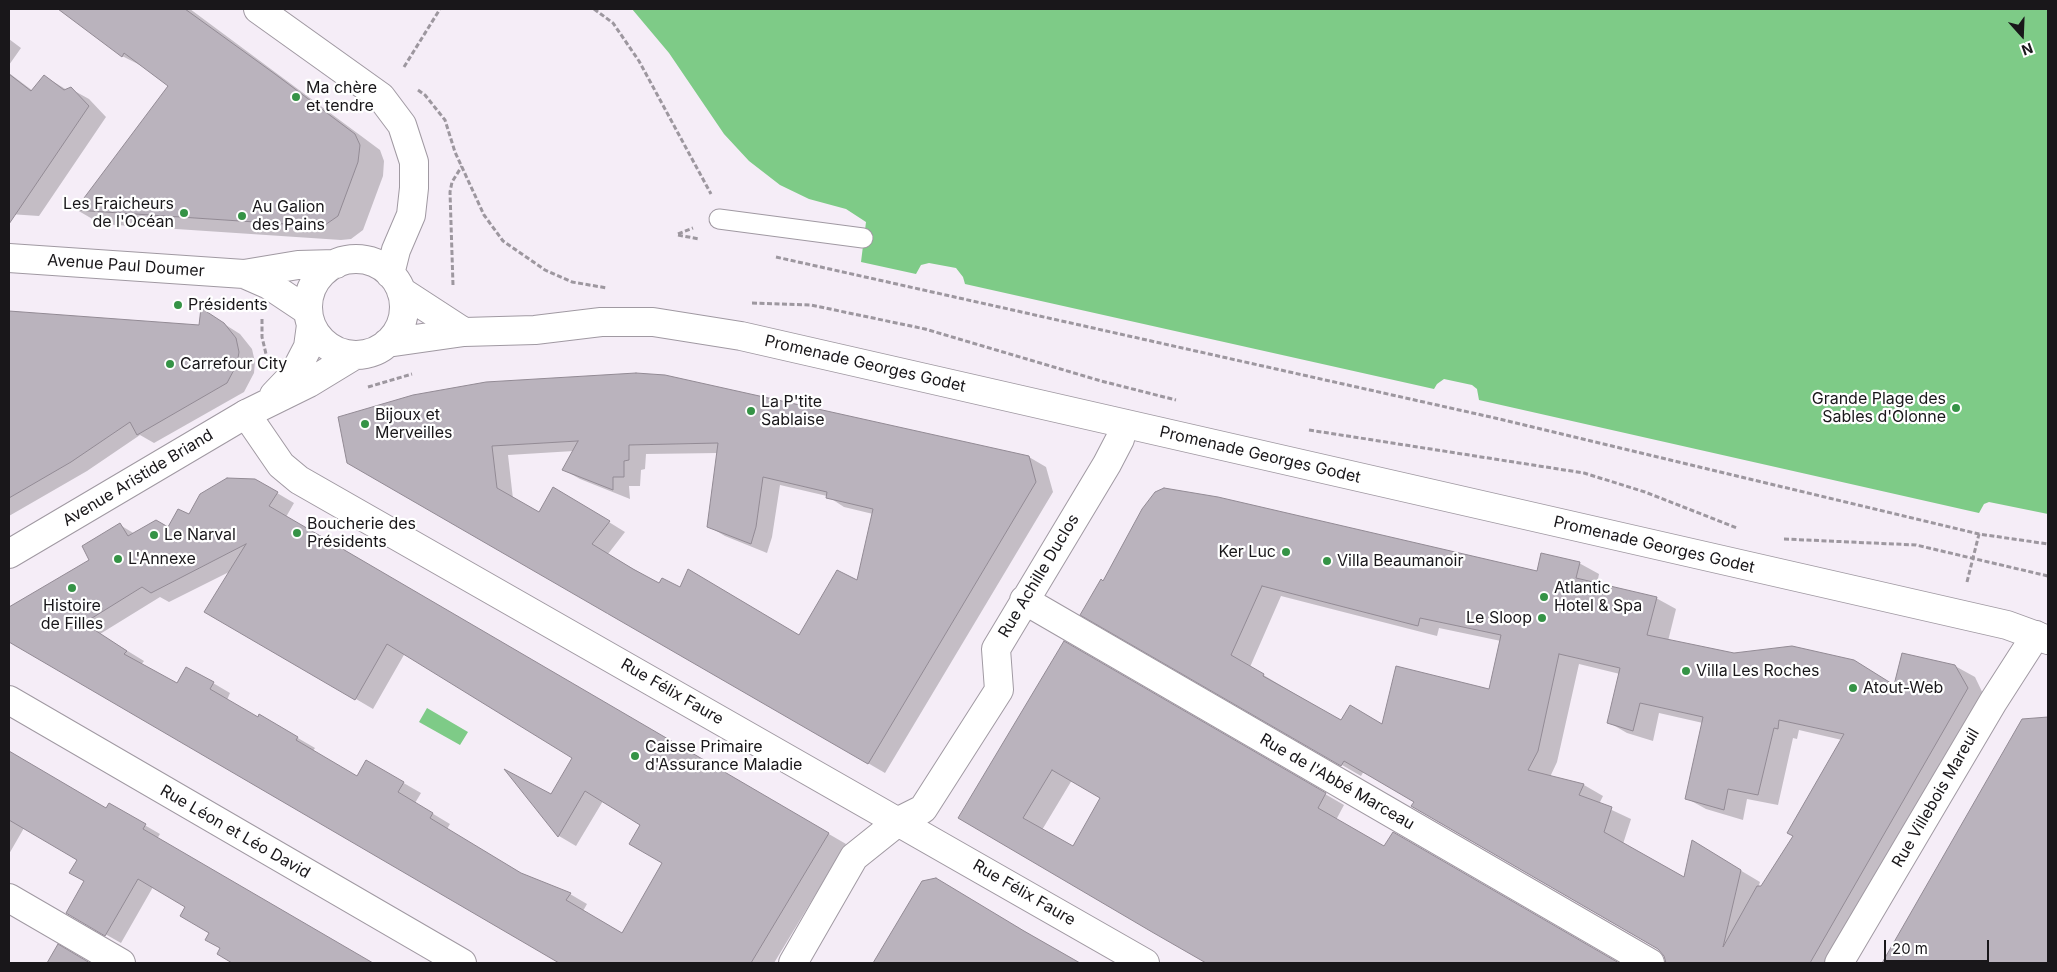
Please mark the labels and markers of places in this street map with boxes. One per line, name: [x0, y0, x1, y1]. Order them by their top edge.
place label: Ma chère et tendre: [306, 78, 377, 116]
marker: Ma chère et tendre: [290, 91, 302, 103]
place label: Les Fraicheurs de l'Océan: [63, 194, 174, 232]
place label: Au Galion des Pains: [252, 197, 325, 235]
marker: Les Fraicheurs de l'Océan: [178, 207, 190, 219]
marker: Au Galion des Pains: [236, 210, 248, 222]
place label: Présidents: [188, 295, 268, 315]
marker: Présidents: [172, 299, 184, 311]
place label: Carrefour City: [180, 354, 287, 374]
marker: Carrefour City: [164, 358, 176, 370]
place label: Grande Plage des Sables d'Olonne: [1812, 389, 1946, 427]
place label: La P'tite Sablaise: [761, 392, 825, 430]
marker: Grande Plage des Sables d'Olonne: [1950, 402, 1962, 414]
place label: Bijoux et Merveilles: [375, 405, 452, 443]
marker: La P'tite Sablaise: [745, 405, 757, 417]
marker: Bijoux et Merveilles: [359, 418, 371, 430]
place label: Boucherie des Présidents: [307, 514, 416, 552]
place label: Le Narval: [164, 525, 236, 545]
marker: Boucherie des Présidents: [291, 527, 303, 539]
marker: Le Narval: [148, 529, 160, 541]
place label: Ker Luc: [1218, 542, 1276, 562]
marker: Ker Luc: [1280, 546, 1292, 558]
place label: L'Annexe: [128, 549, 196, 569]
place label: Villa Beaumanoir: [1337, 551, 1463, 571]
marker: L'Annexe: [112, 553, 124, 565]
marker: Villa Beaumanoir: [1321, 555, 1333, 567]
place label: Atlantic Hotel & Spa: [1554, 578, 1642, 616]
marker: Histoire de Filles: [66, 582, 78, 594]
marker: Atlantic Hotel & Spa: [1538, 591, 1550, 603]
place label: Histoire de Filles: [41, 596, 103, 634]
place label: Le Sloop: [1466, 608, 1532, 628]
marker: Le Sloop: [1536, 612, 1548, 624]
place label: Villa Les Roches: [1696, 661, 1820, 681]
marker: Villa Les Roches: [1680, 665, 1692, 677]
place label: Atout-Web: [1863, 678, 1943, 698]
marker: Atout-Web: [1847, 682, 1859, 694]
place label: Caisse Primaire d'Assurance Maladie: [645, 737, 802, 775]
marker: Caisse Primaire d'Assurance Maladie: [629, 750, 641, 762]

